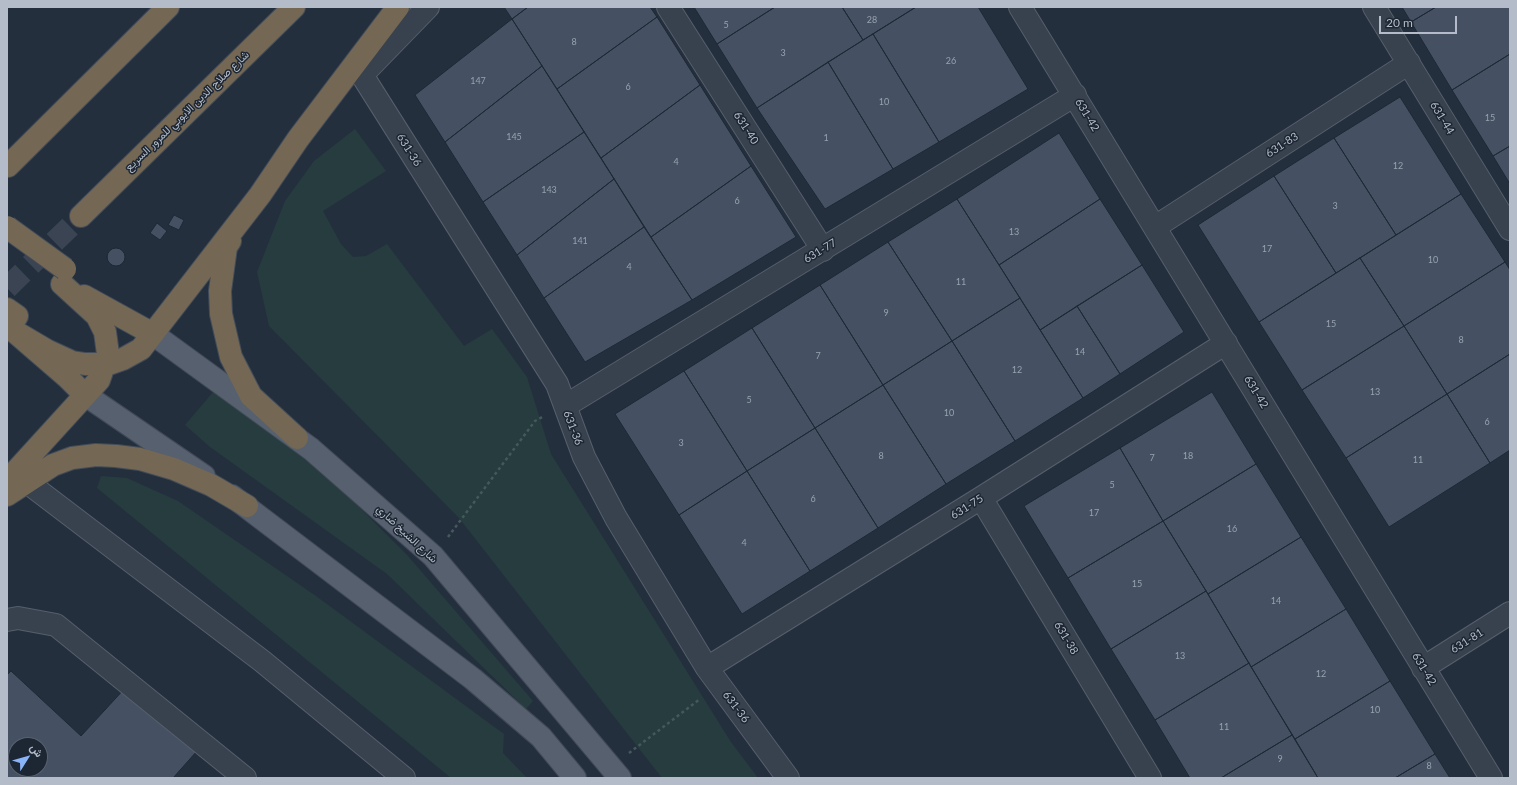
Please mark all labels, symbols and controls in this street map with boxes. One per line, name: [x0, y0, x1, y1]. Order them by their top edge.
scale bar: [1381, 8, 1459, 34]
house number: 28: [867, 15, 877, 25]
text: 20 m: [1386, 15, 1413, 30]
house number: 5: [723, 20, 729, 30]
house number: 8: [571, 37, 577, 47]
street label: شارع صلاح الدين الايوبي للمرور السريع: [122, 48, 252, 174]
house number: 3: [780, 48, 786, 58]
house number: 26: [946, 56, 956, 66]
house number: 147: [470, 76, 486, 86]
house number: 6: [625, 82, 631, 92]
street label: 631-42: [1072, 96, 1102, 134]
house number: 10: [879, 97, 889, 107]
street label: 631-44: [1427, 99, 1457, 137]
street label: 631-40: [731, 109, 761, 147]
house number: 15: [1485, 113, 1495, 123]
street label: 631-83: [1263, 130, 1301, 160]
street label: 631-36: [394, 131, 424, 169]
house number: 145: [506, 132, 522, 142]
house number: 1: [823, 133, 829, 143]
house number: 4: [673, 157, 679, 167]
house number: 12: [1393, 161, 1403, 171]
house number: 143: [541, 185, 557, 195]
house number: 6: [734, 196, 740, 206]
house number: 3: [1332, 201, 1338, 211]
house number: 13: [1009, 227, 1019, 237]
house number: 141: [572, 236, 588, 246]
street label: 631-77: [801, 236, 839, 266]
house number: 17: [1262, 244, 1272, 254]
house number: 10: [1428, 255, 1438, 265]
house number: 4: [626, 262, 632, 272]
house number: 11: [956, 277, 966, 287]
house number: 9: [883, 308, 889, 318]
house number: 15: [1326, 319, 1336, 329]
house number: 8: [1458, 335, 1464, 345]
house number: 14: [1075, 347, 1085, 357]
house number: 7: [815, 351, 821, 361]
house number: 12: [1012, 365, 1022, 375]
street label: 631-42: [1241, 373, 1271, 411]
house number: 13: [1370, 387, 1380, 397]
house number: 5: [746, 395, 752, 405]
house number: 10: [944, 408, 954, 418]
street label: 631-36: [560, 409, 586, 447]
house number: 6: [1484, 417, 1490, 427]
house number: 3: [678, 438, 684, 448]
house number: 8: [878, 451, 884, 461]
house number: 18: [1183, 451, 1193, 461]
house number: 7: [1149, 453, 1155, 463]
house number: 11: [1413, 455, 1423, 465]
house number: 5: [1109, 480, 1115, 490]
street label: 631-75: [948, 492, 986, 522]
house number: 6: [810, 494, 816, 504]
street label: شارع الشيخ ضاري: [374, 502, 440, 566]
house number: 17: [1089, 508, 1099, 518]
house number: 16: [1227, 524, 1237, 534]
house number: 4: [741, 538, 747, 548]
house number: 15: [1132, 579, 1142, 589]
house number: 14: [1271, 596, 1281, 606]
street label: 631-38: [1051, 619, 1081, 657]
street label: 631-81: [1448, 626, 1486, 656]
street label: 631-42: [1409, 650, 1439, 688]
house number: 13: [1175, 651, 1185, 661]
house number: 12: [1316, 669, 1326, 679]
street label: 631-36: [720, 689, 752, 725]
house number: 10: [1370, 705, 1380, 715]
house number: 11: [1219, 722, 1229, 732]
north arrow: [8, 737, 48, 777]
text: ش: [28, 741, 46, 759]
house number: 9: [1277, 754, 1283, 764]
house number: 8: [1426, 761, 1432, 771]

